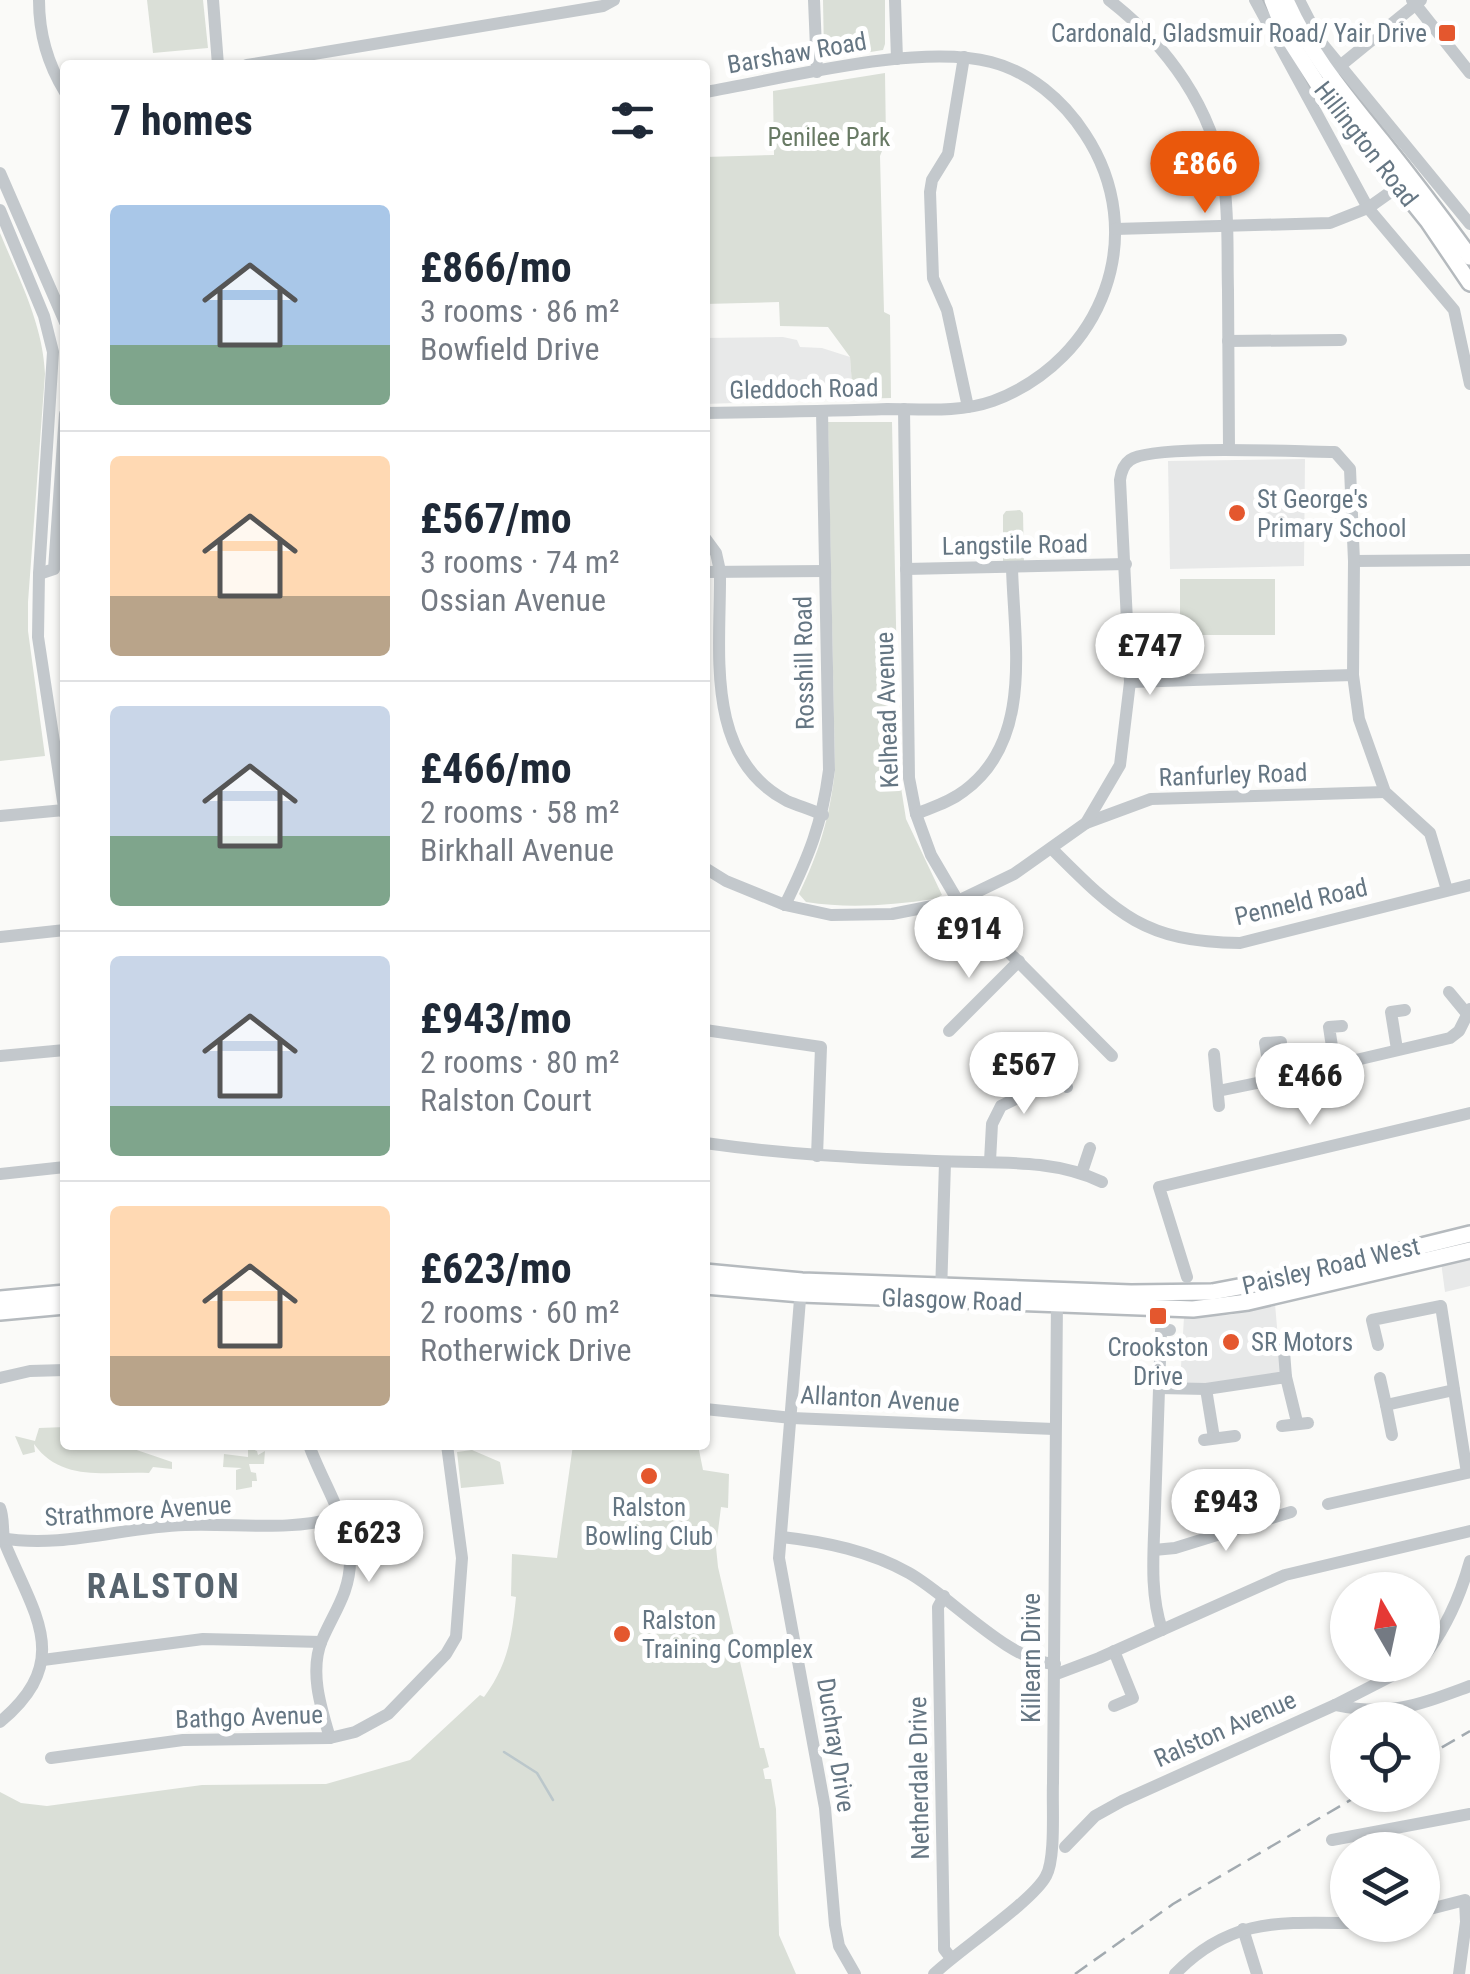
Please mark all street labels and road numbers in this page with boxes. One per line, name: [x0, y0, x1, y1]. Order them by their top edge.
street label: Barshaw Road: [725, 26, 869, 80]
street label: Hillington Road: [1308, 76, 1424, 212]
street label: Gleddoch Road: [729, 373, 879, 405]
street label: Langstile Road: [942, 529, 1088, 561]
street label: Rosshill Road: [788, 596, 820, 730]
street label: Kelhead Avenue: [870, 631, 904, 789]
street label: Ranfurley Road: [1158, 758, 1308, 792]
street label: Penneld Road: [1232, 873, 1370, 931]
street label: Paisley Road West: [1239, 1231, 1423, 1301]
street label: Glasgow Road: [881, 1283, 1023, 1317]
street label: Allanton Avenue: [800, 1380, 960, 1418]
street label: Strathmore Avenue: [44, 1490, 232, 1532]
street label: Killearn Drive: [1017, 1593, 1046, 1723]
street label: Duchray Drive: [811, 1676, 861, 1814]
street label: Ralston Avenue: [1150, 1685, 1300, 1773]
street label: Netherdale Drive: [903, 1696, 935, 1860]
street label: Bathgo Avenue: [175, 1700, 323, 1734]

